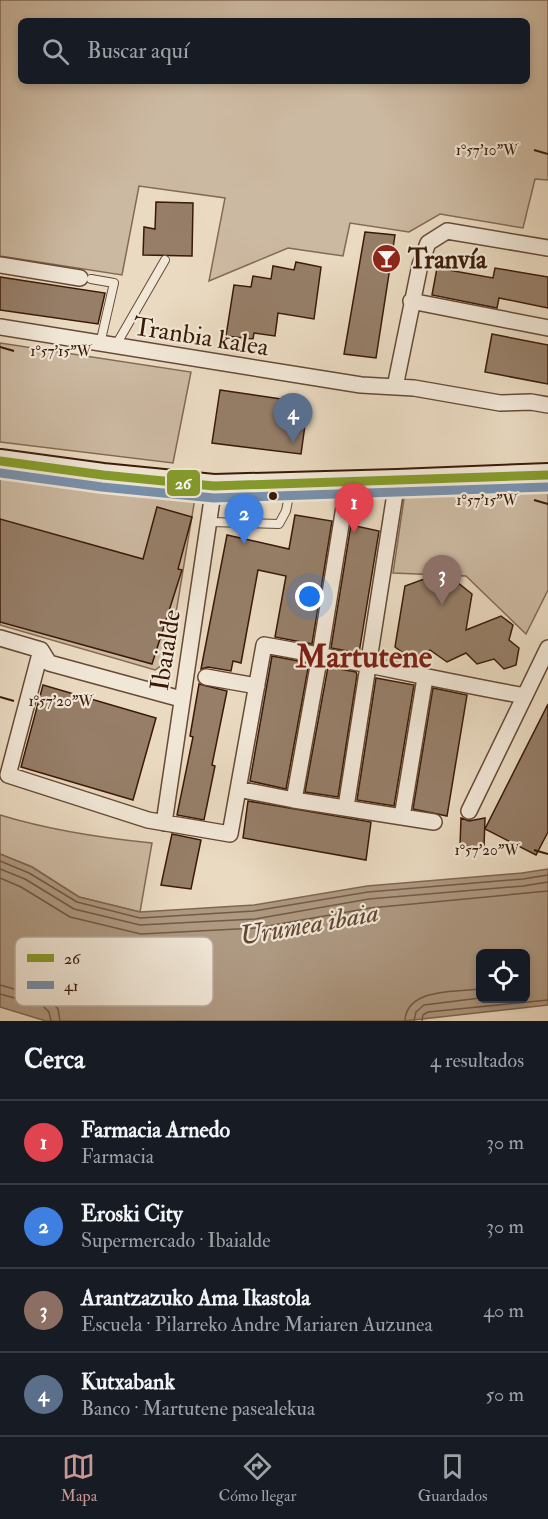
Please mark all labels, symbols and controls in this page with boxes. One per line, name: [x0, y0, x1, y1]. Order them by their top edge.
search box: [18, 18, 530, 84]
icon: search: [39, 35, 72, 68]
text: Buscar aquí: [87, 37, 189, 65]
text: 1°57'10"W: [456, 141, 519, 160]
bar icon: Tranvía: [371, 243, 403, 275]
place label: Tranvía: [407, 244, 488, 276]
street label: Tranbia kalea: [131, 310, 271, 364]
text: 1°57'15"W: [30, 342, 93, 361]
pin: 4: [274, 394, 312, 443]
line badge: 26: [166, 469, 201, 497]
text: 26: [175, 474, 193, 494]
pin: 1: [334, 484, 374, 533]
unlabelled marker: [267, 490, 279, 502]
text: 1°57'15"W: [456, 491, 519, 510]
pin: 2: [224, 494, 264, 544]
pin: 3: [422, 556, 462, 605]
your location: [295, 582, 324, 611]
street label: Ibaialde: [144, 607, 188, 693]
district label: Martutene: [295, 637, 433, 677]
text: 1°57'20"W: [28, 692, 94, 711]
text: 1°57'20"W: [454, 841, 520, 860]
water label: Urumea ibaia: [237, 896, 381, 953]
legend: [15, 937, 213, 1006]
text: 26: [64, 949, 81, 969]
map controls: [476, 949, 530, 1003]
button: locate: [476, 949, 530, 1003]
text: 41: [64, 976, 78, 996]
text: Cerca: [24, 1044, 85, 1076]
text: 4 resultados: [430, 1048, 524, 1073]
text: Farmacia Arnedo: [81, 1116, 230, 1144]
text: 1: [40, 1130, 47, 1155]
text: 30 m: [486, 1130, 524, 1155]
text: Farmacia: [81, 1144, 154, 1169]
text: Eroski City: [81, 1200, 183, 1228]
text: 2: [38, 1214, 49, 1239]
text: 30 m: [486, 1214, 524, 1239]
text: Supermercado · Ibaialde: [81, 1228, 271, 1253]
text: Arantzazuko Ama Ikastola: [81, 1284, 310, 1312]
text: 3: [40, 1298, 47, 1323]
text: 40 m: [483, 1298, 524, 1323]
text: Escuela · Pilarreko Andre Mariaren Auzunea: [81, 1312, 433, 1337]
text: Kutxabank: [81, 1368, 175, 1396]
text: 4: [38, 1382, 49, 1407]
text: 50 m: [485, 1382, 524, 1407]
text: Banco · Martutene pasealekua: [81, 1396, 315, 1421]
tab: Mapa: [61, 1450, 97, 1506]
tab: Cómo llegar: [218, 1450, 297, 1506]
tab: Guardados: [418, 1450, 487, 1506]

